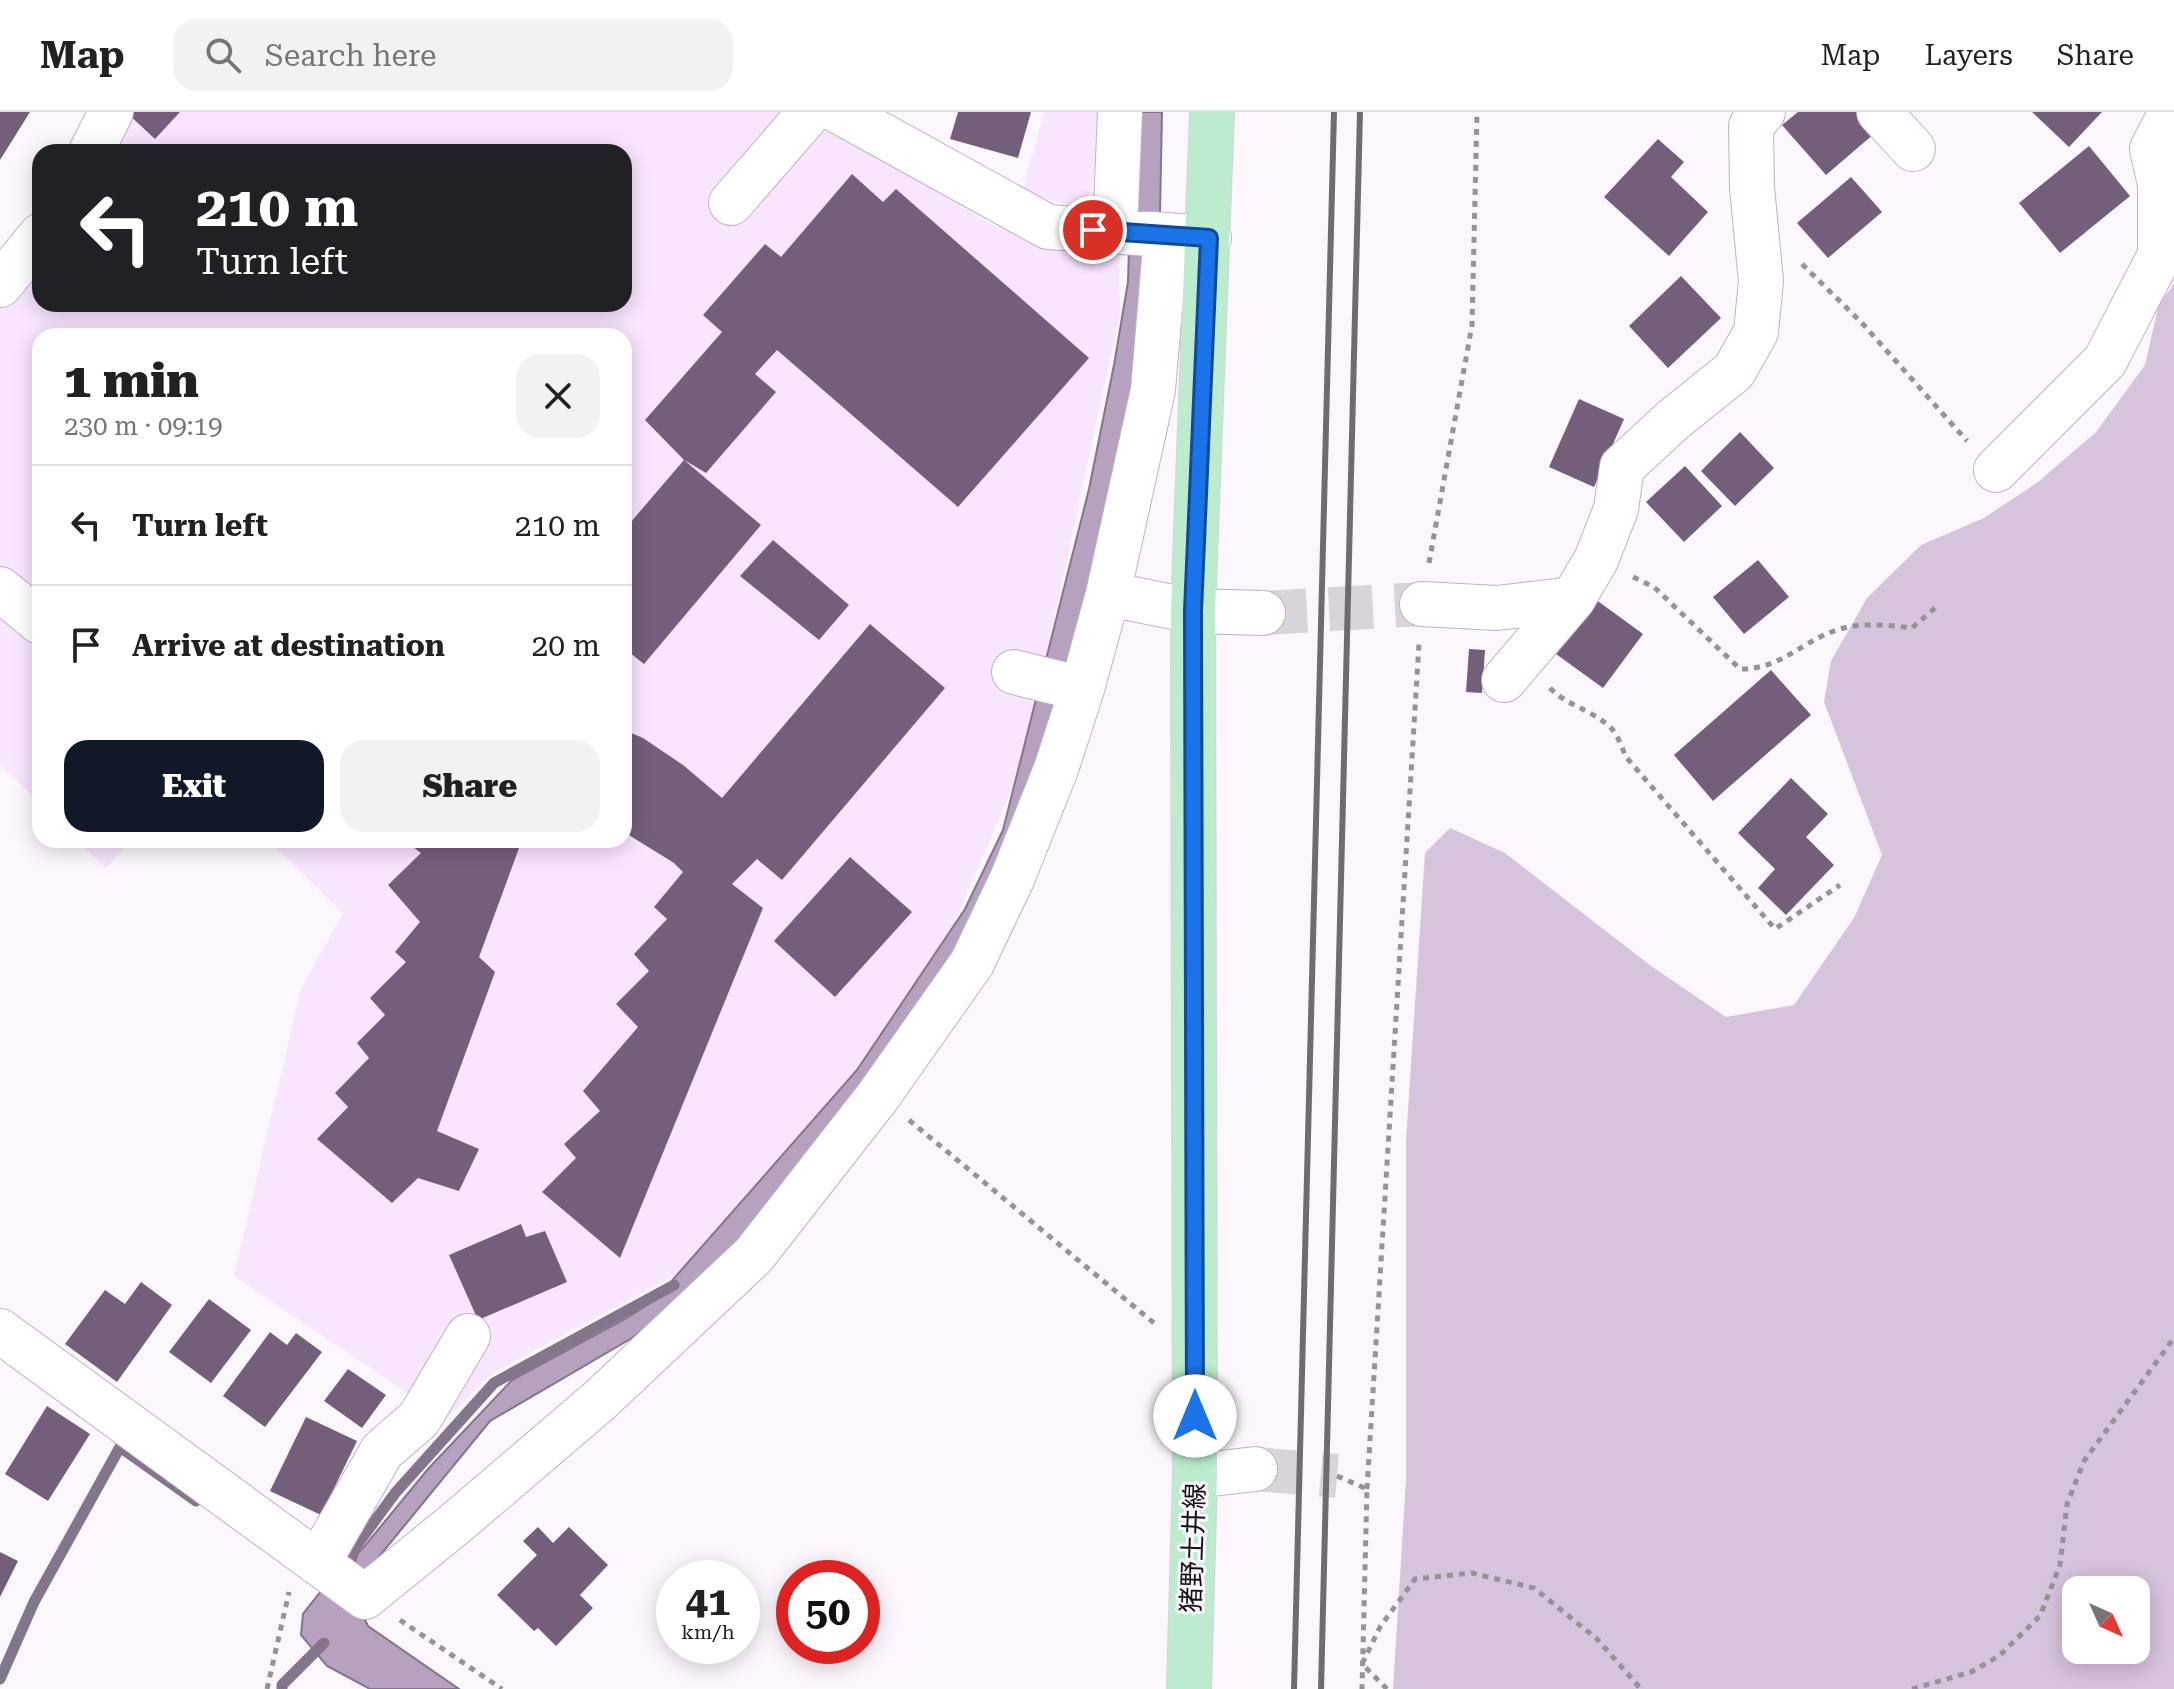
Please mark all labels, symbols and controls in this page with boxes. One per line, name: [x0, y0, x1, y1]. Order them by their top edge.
search box: [173, 19, 733, 91]
text: Map: [40, 33, 125, 77]
icon: search: [201, 33, 245, 77]
text: Search here: [265, 38, 437, 73]
text: Map: [1821, 39, 1880, 72]
text: Layers: [1924, 39, 2013, 72]
text: Share: [2057, 39, 2134, 72]
text: 210 m: [196, 174, 358, 240]
icon: left: [64, 176, 168, 280]
pin: [1059, 196, 1127, 264]
icon: arrive: [1071, 208, 1115, 252]
text: Turn left: [196, 241, 348, 283]
text: 1 min: [64, 353, 199, 409]
button: close: [516, 354, 600, 438]
text: 230 m · 09:19: [64, 411, 223, 441]
icon: left: [64, 503, 108, 547]
text: Turn left: [132, 508, 268, 543]
text: 210 m: [515, 508, 600, 543]
icon: arrive: [64, 623, 108, 667]
text: Arrive at destination: [132, 628, 445, 663]
text: 20 m: [531, 628, 600, 663]
button: Exit: [64, 740, 324, 832]
button: Share: [340, 740, 600, 832]
position arrow: [1153, 1374, 1237, 1458]
street label: 猪野土井線: [1176, 1483, 1210, 1613]
speed limit sign: 50: [776, 1560, 880, 1664]
north arrow: [2062, 1576, 2150, 1664]
map controls: [2062, 1576, 2150, 1664]
text: 41: [686, 1578, 730, 1625]
text: km/h: [681, 1620, 735, 1644]

